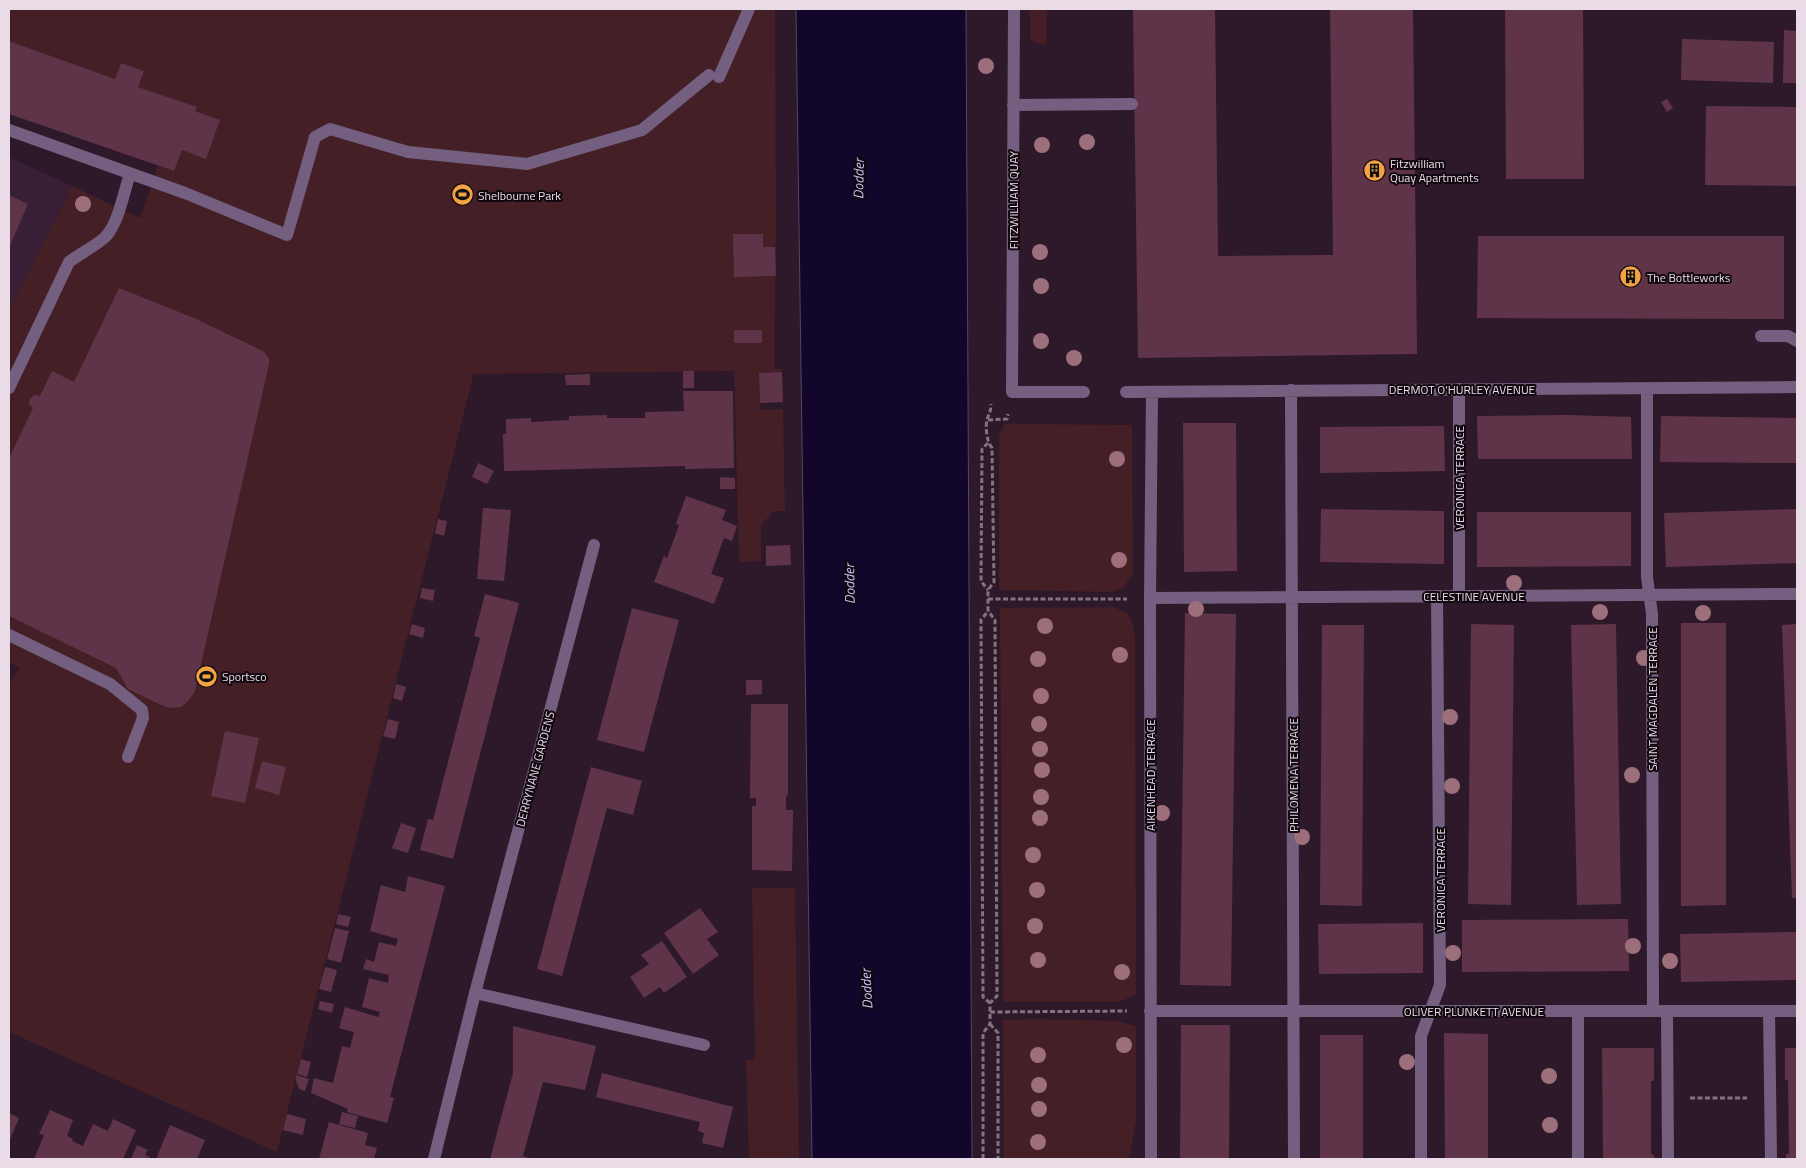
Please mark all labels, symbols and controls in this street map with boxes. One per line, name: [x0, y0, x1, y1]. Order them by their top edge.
street label: FITZWILLIAM QUAY: [1004, 150, 1023, 249]
place label: Fitzwilliam Quay Apartments: [1390, 154, 1479, 187]
water label: Dodder: [847, 157, 869, 199]
building icon: Fitzwilliam Quay Apartments: [1362, 158, 1386, 182]
sports icon: Shelbourne Park: [450, 183, 474, 207]
place label: Shelbourne Park: [478, 186, 561, 205]
building icon: The Bottleworks: [1619, 265, 1643, 289]
place label: The Bottleworks: [1647, 268, 1731, 287]
street label: DERMOT O'HURLEY AVENUE: [1389, 380, 1536, 399]
street label: VERONICA TERRACE: [1450, 426, 1469, 530]
water label: Dodder: [838, 562, 860, 604]
street label: CELESTINE AVENUE: [1423, 587, 1525, 606]
street label: SAINT MAGDALEN TERRACE: [1643, 627, 1662, 771]
sports icon: Sportsco: [194, 664, 218, 688]
place label: Sportsco: [222, 667, 267, 686]
street label: DERRYNANE GARDENS: [510, 709, 560, 829]
street label: PHILOMENA TERRACE: [1284, 718, 1303, 832]
street label: AIKENHEAD TERRACE: [1141, 719, 1160, 831]
street label: VERONICA TERRACE: [1431, 828, 1450, 932]
water label: Dodder: [854, 967, 878, 1010]
street label: OLIVER PLUNKETT AVENUE: [1404, 1002, 1545, 1021]

